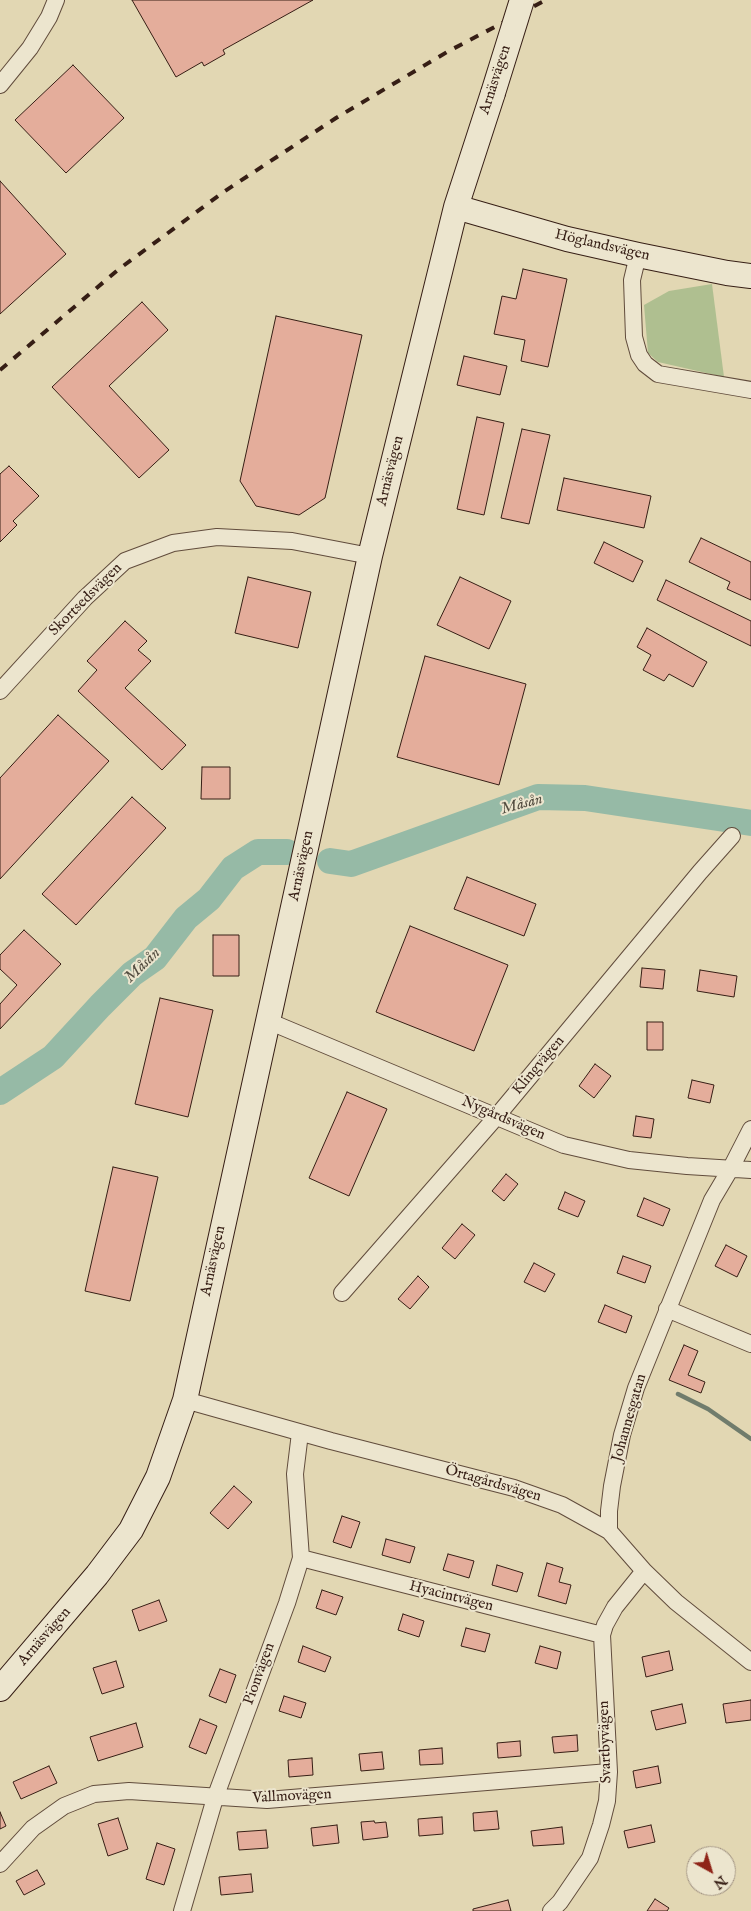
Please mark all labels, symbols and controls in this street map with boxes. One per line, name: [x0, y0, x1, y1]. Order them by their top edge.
street label: Arnäsvägen: [476, 43, 516, 117]
street label: Höglandsvägen: [553, 226, 651, 266]
street label: Arnäsvägen: [374, 434, 408, 508]
street label: Skortsedsvägen: [46, 560, 126, 640]
water label: Måsån: [499, 790, 545, 820]
street label: Arnäsvägen: [286, 829, 318, 903]
water label: Måsån: [121, 944, 165, 988]
street label: Klingvägen: [509, 1033, 569, 1099]
street label: Nygårdsvägen: [458, 1093, 548, 1145]
street label: Arnäsvägen: [198, 1224, 230, 1298]
street label: Johannesgatan: [609, 1372, 651, 1464]
street label: Örtagårdsvägen: [443, 1462, 543, 1506]
street label: Hyacintvägen: [407, 1578, 495, 1616]
street label: Arnäsvägen: [15, 1604, 75, 1670]
street label: Pionvägen: [241, 1641, 279, 1707]
street label: Svartbyvägen: [596, 1700, 616, 1784]
street label: Vallmovägen: [252, 1786, 332, 1808]
north arrow: [686, 1846, 736, 1896]
text: N: [709, 1871, 730, 1893]

